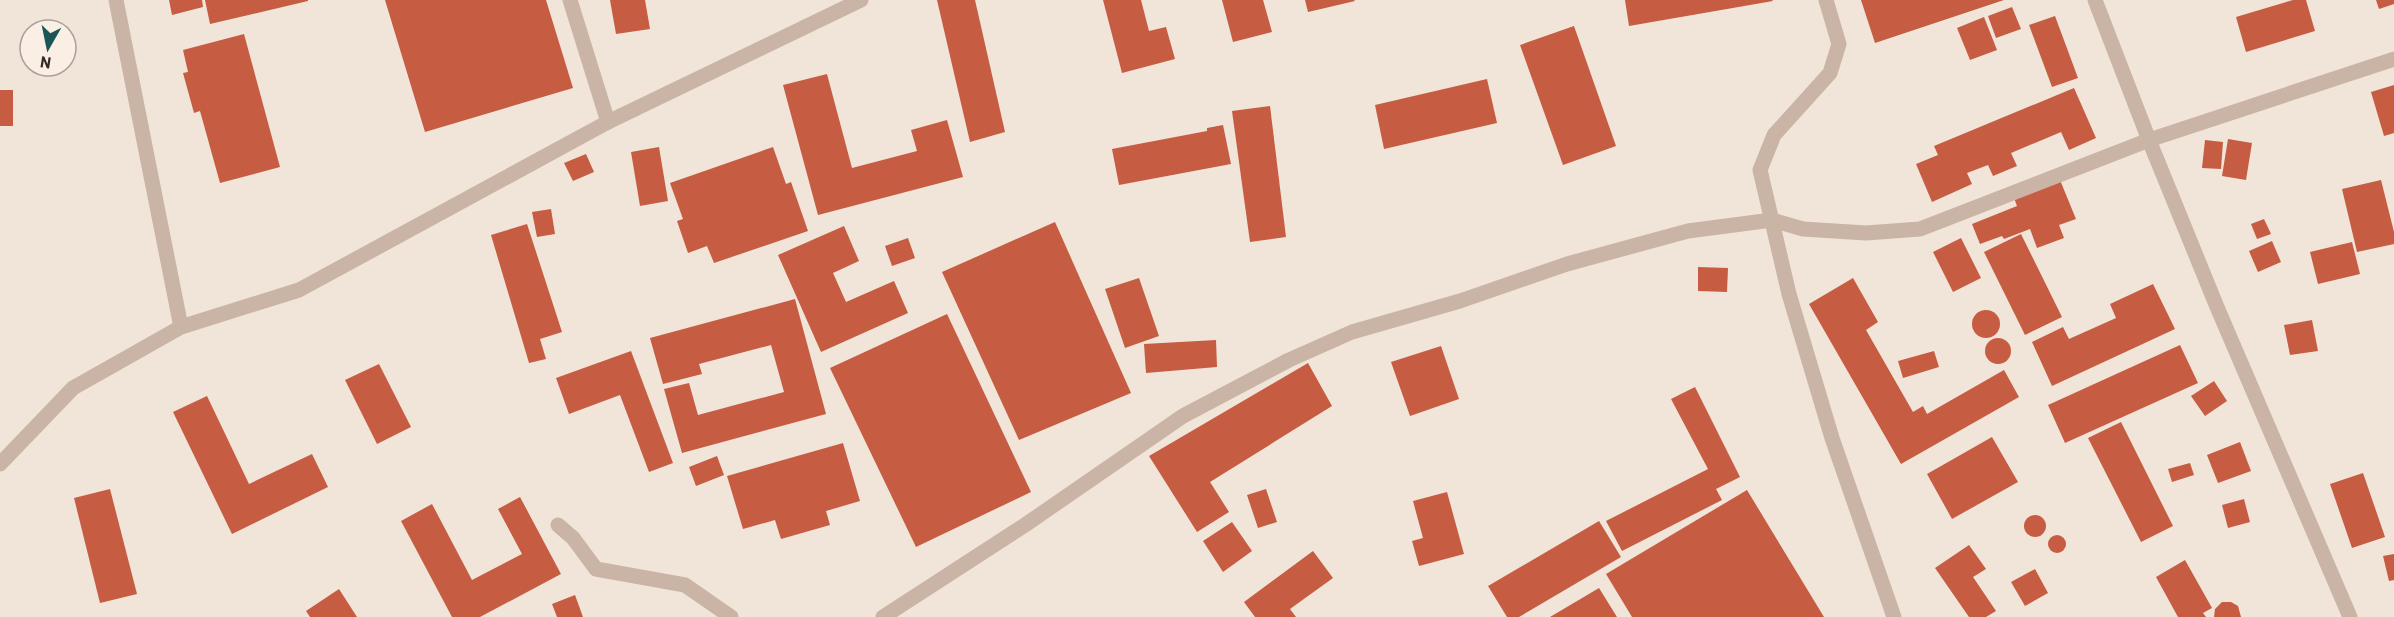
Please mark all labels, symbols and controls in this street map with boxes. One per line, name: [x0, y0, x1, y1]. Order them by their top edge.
north arrow: [18, 18, 78, 78]
text: N: [39, 53, 52, 74]

